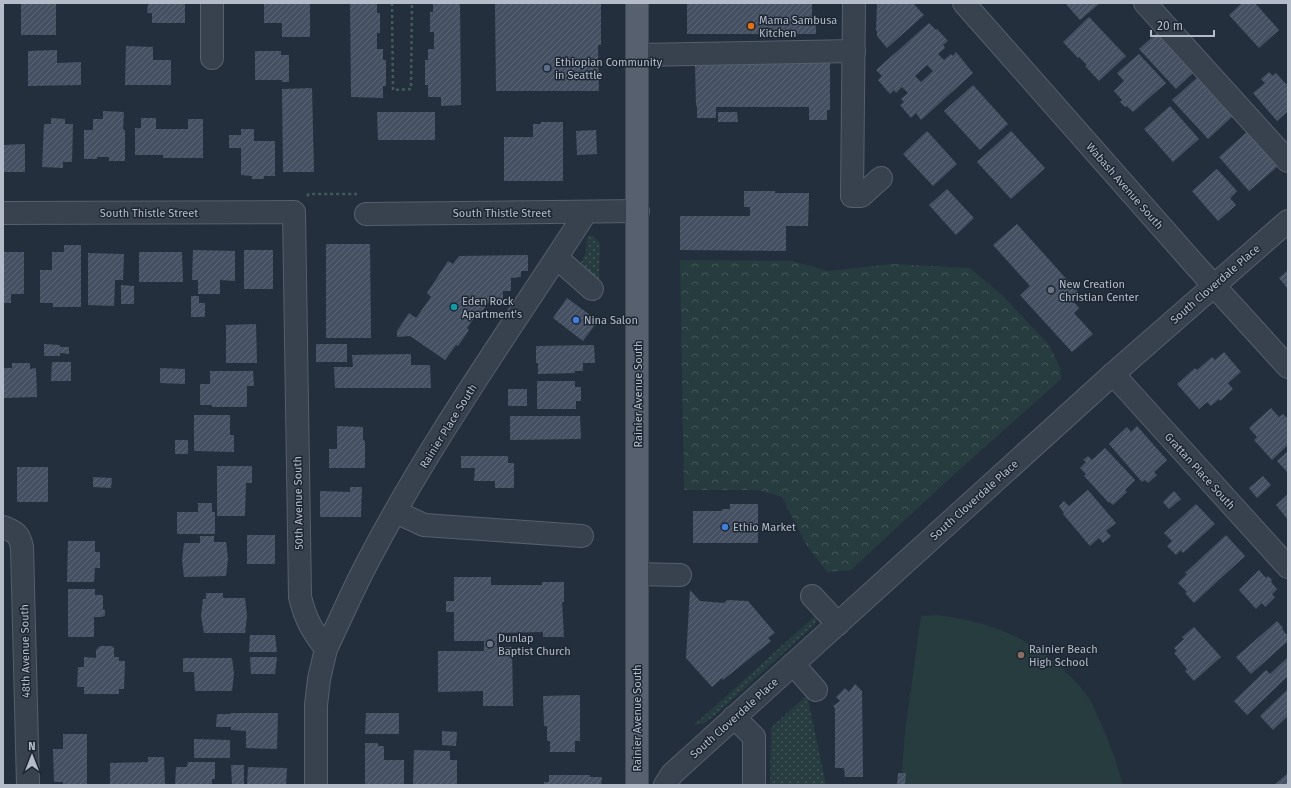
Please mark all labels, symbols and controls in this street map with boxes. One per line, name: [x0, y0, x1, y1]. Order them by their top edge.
scale bar: [1151, 12, 1214, 38]
place label: Mama Sambusa Kitchen: [759, 14, 837, 40]
text: 20 m: [1157, 19, 1183, 33]
marker: Mama Sambusa Kitchen: [746, 21, 756, 31]
place label: Ethiopian Community in Seattle: [555, 56, 663, 82]
marker: Ethiopian Community in Seattle: [542, 63, 552, 73]
street label: Wabash Avenue South: [1084, 140, 1166, 232]
street label: South Thistle Street: [100, 207, 198, 220]
street label: South Thistle Street: [453, 207, 551, 220]
street label: South Cloverdale Place: [1168, 242, 1263, 327]
place label: New Creation Christian Center: [1059, 278, 1140, 304]
marker: New Creation Christian Center: [1046, 285, 1056, 295]
place label: Eden Rock Apartment's: [462, 295, 522, 321]
marker: Eden Rock Apartment's: [449, 302, 459, 312]
place label: Nina Salon: [584, 314, 638, 327]
marker: Nina Salon: [571, 315, 581, 325]
street label: Rainier Avenue South: [632, 341, 645, 448]
street label: Rainier Place South: [417, 382, 480, 471]
street label: Grattan Place South: [1162, 430, 1237, 512]
street label: 50th Avenue South: [291, 456, 306, 550]
street label: South Cloverdale Place: [928, 457, 1021, 543]
place label: Ethio Market: [733, 521, 796, 534]
marker: Ethio Market: [720, 522, 730, 532]
street label: 48th Avenue South: [18, 604, 33, 698]
place label: Dunlap Baptist Church: [498, 632, 571, 658]
marker: Dunlap Baptist Church: [485, 639, 495, 649]
place label: Rainier Beach High School: [1029, 643, 1098, 669]
marker: Rainier Beach High School: [1016, 650, 1026, 660]
street label: Rainier Avenue South: [631, 665, 644, 772]
street label: South Cloverdale Place: [688, 675, 781, 761]
north arrow: [12, 736, 52, 776]
text: N: [28, 740, 36, 753]

